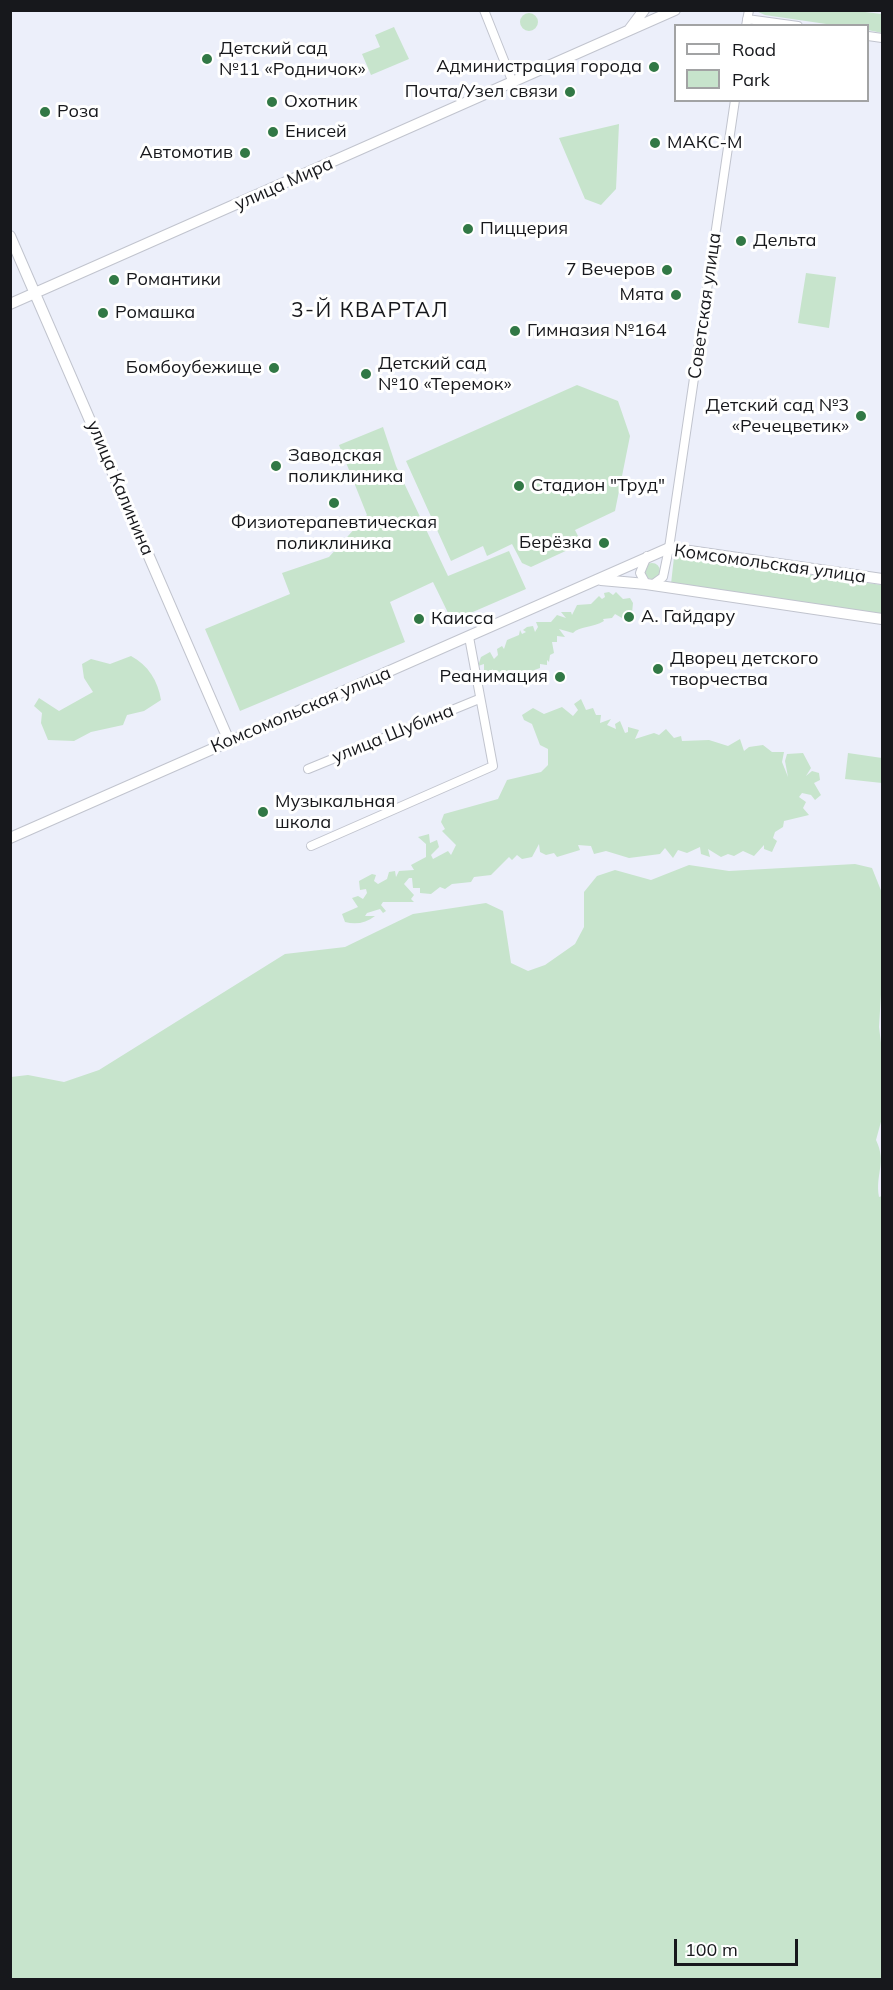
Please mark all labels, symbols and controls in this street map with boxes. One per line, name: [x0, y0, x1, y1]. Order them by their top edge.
legend: [674, 24, 869, 102]
place label: Детский сад №11 «Родничок»: [219, 38, 365, 80]
text: Road: [732, 38, 776, 61]
marker: Детский сад №11 «Родничок»: [200, 52, 214, 66]
place label: Администрация города: [436, 56, 642, 78]
marker: Администрация города: [647, 60, 661, 74]
text: Park: [732, 68, 770, 91]
place label: Почта/Узел связи: [405, 81, 558, 103]
marker: Почта/Узел связи: [563, 85, 577, 99]
place label: Охотник: [284, 91, 357, 113]
marker: Охотник: [265, 95, 279, 109]
place label: Роза: [57, 101, 99, 123]
marker: Роза: [38, 105, 52, 119]
place label: Енисей: [285, 121, 347, 143]
marker: Енисей: [266, 125, 280, 139]
place label: МАКС-М: [667, 132, 743, 154]
marker: МАКС-М: [648, 136, 662, 150]
place label: Автомотив: [139, 142, 233, 164]
marker: Автомотив: [238, 146, 252, 160]
street label: улица Мира: [232, 153, 336, 215]
place label: Пиццерия: [480, 218, 568, 240]
marker: Пиццерия: [461, 222, 475, 236]
place label: Дельта: [753, 230, 817, 252]
street label: Советская улица: [684, 231, 726, 381]
marker: Дельта: [734, 234, 748, 248]
place label: 7 Вечеров: [566, 259, 655, 281]
marker: 7 Вечеров: [660, 263, 674, 277]
place label: Романтики: [126, 269, 221, 291]
marker: Романтики: [107, 273, 121, 287]
place label: Мята: [620, 284, 664, 306]
marker: Мята: [669, 288, 683, 302]
district label: 3-Й КВАРТАЛ: [291, 298, 449, 324]
place label: Ромашка: [115, 302, 195, 324]
marker: Ромашка: [96, 306, 110, 320]
place label: Гимназия №164: [527, 320, 667, 342]
marker: Гимназия №164: [508, 324, 522, 338]
place label: Детский сад №10 «Теремок»: [378, 353, 511, 395]
place label: Бомбоубежище: [126, 357, 262, 379]
marker: Бомбоубежище: [267, 361, 281, 375]
marker: Детский сад №10 «Теремок»: [359, 367, 373, 381]
place label: Детский сад №3 «Речецветик»: [705, 395, 849, 438]
marker: Детский сад №3 «Речецветик»: [854, 409, 868, 423]
street label: улица Калинина: [82, 417, 158, 559]
place label: Заводская поликлиника: [288, 445, 403, 488]
marker: Заводская поликлиника: [269, 459, 283, 473]
place label: Стадион "Труд": [531, 475, 665, 497]
marker: Стадион "Труд": [512, 479, 526, 493]
marker: Физиотерапевтическая поликлиника: [327, 496, 341, 510]
place label: Физиотерапевтическая поликлиника: [231, 512, 437, 554]
place label: Берёзка: [519, 532, 592, 554]
marker: Берёзка: [597, 536, 611, 550]
street label: Комсомольская улица: [673, 540, 867, 588]
place label: А. Гайдару: [641, 606, 735, 628]
place label: Каисса: [431, 608, 494, 630]
marker: А. Гайдару: [622, 610, 636, 624]
marker: Каисса: [412, 612, 426, 626]
place label: Дворец детского творчества: [670, 648, 818, 690]
street label: Комсомольская улица: [208, 662, 394, 758]
marker: Дворец детского творчества: [651, 662, 665, 676]
place label: Реанимация: [439, 666, 548, 688]
marker: Реанимация: [553, 670, 567, 684]
street label: улица Шубина: [329, 700, 457, 768]
place label: Музыкальная школа: [275, 791, 395, 834]
marker: Музыкальная школа: [256, 805, 270, 819]
scale bar: [677, 1927, 802, 1965]
text: 100 m: [685, 1938, 738, 1961]

